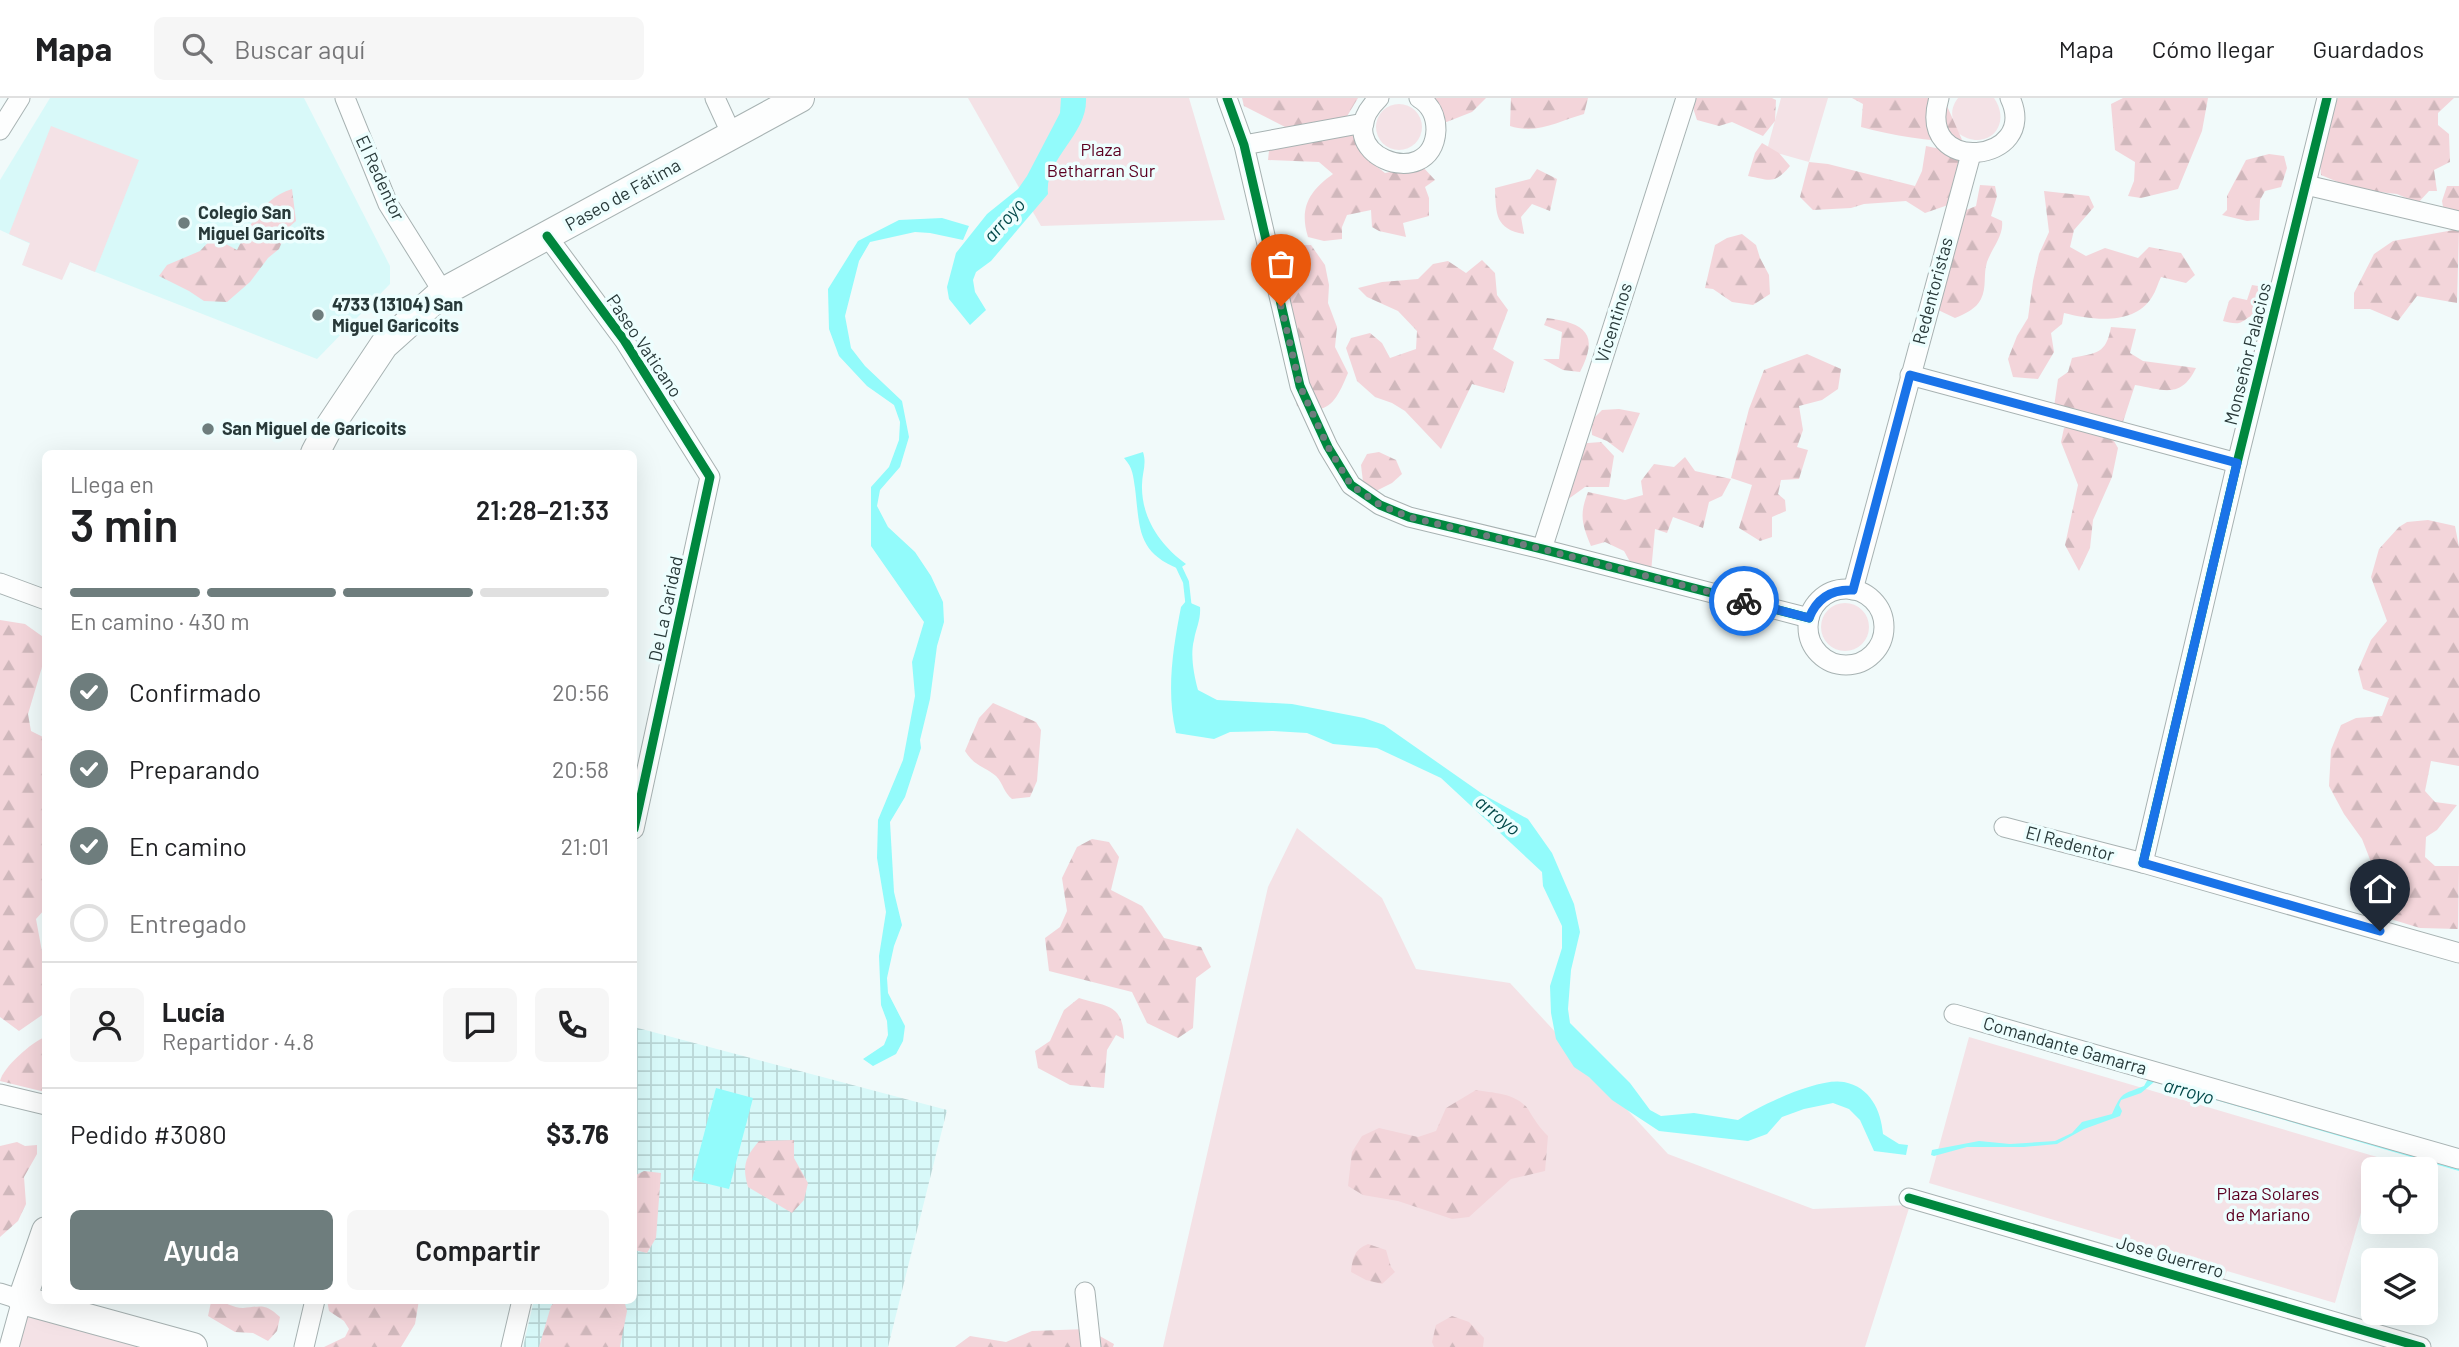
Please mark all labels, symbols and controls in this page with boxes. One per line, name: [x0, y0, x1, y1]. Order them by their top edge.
search box: [154, 17, 644, 80]
text: Mapa: [35, 28, 112, 68]
icon: search: [178, 29, 216, 67]
text: Buscar aquí: [234, 33, 365, 64]
text: Mapa: [2059, 34, 2114, 63]
text: Cómo llegar: [2152, 34, 2274, 63]
text: Guardados: [2312, 34, 2424, 63]
street label: El Redentor: [352, 132, 410, 224]
park label: Plaza Betharran Sur: [1047, 138, 1156, 181]
street label: Paseo de Fátima: [561, 153, 684, 235]
water label: arroyo: [978, 193, 1029, 246]
place label: Colegio San Miguel Garicoïts: [198, 201, 325, 244]
marker: Colegio San Miguel Garicoïts: [176, 215, 192, 231]
pin: [1251, 234, 1311, 306]
street label: Redentoristas: [1907, 235, 1957, 347]
icon: bag: [1262, 245, 1300, 283]
street label: Vicentinos: [1590, 280, 1636, 366]
street label: Monseñor Palacios: [2219, 280, 2275, 427]
street label: Paseo Vaticano: [602, 290, 687, 401]
place label: 4733 (13104) San Miguel Garicoits: [332, 293, 463, 336]
marker: 4733 (13104) San Miguel Garicoits: [310, 307, 326, 323]
place label: San Miguel de Garicoits: [222, 417, 406, 439]
marker: San Miguel de Garicoits: [200, 421, 216, 437]
text: Llega en: [70, 470, 154, 498]
text: 21:28–21:33: [476, 494, 609, 525]
text: 3 min: [70, 496, 179, 551]
street label: De La Caridad: [643, 554, 687, 664]
courier: [1709, 566, 1779, 636]
icon: bike: [1725, 582, 1763, 620]
text: En camino · 430 m: [70, 607, 249, 635]
icon: check: [70, 673, 108, 711]
text: Confirmado: [129, 676, 261, 707]
text: 20:56: [552, 678, 609, 706]
icon: check: [70, 750, 108, 788]
text: Preparando: [129, 753, 260, 784]
text: 20:58: [552, 755, 609, 783]
water label: arroyo: [1471, 790, 1525, 840]
street label: El Redentor: [2023, 821, 2117, 866]
icon: check: [70, 827, 108, 865]
text: En camino: [129, 830, 247, 861]
text: 21:01: [561, 832, 609, 860]
pin: [2350, 859, 2410, 931]
icon: home: [2361, 870, 2399, 908]
text: Entregado: [129, 907, 247, 938]
button: person: [70, 988, 144, 1062]
button: chat: [443, 988, 517, 1062]
button: phone: [535, 988, 609, 1062]
text: Lucía: [162, 996, 225, 1027]
street label: Comandante Gamarra: [1981, 1011, 2150, 1079]
text: Repartidor · 4.8: [162, 1027, 314, 1055]
water label: arroyo: [2161, 1072, 2217, 1109]
text: Pedido #3080: [70, 1118, 227, 1149]
text: $3.76: [546, 1118, 609, 1149]
map controls: [2361, 1157, 2438, 1325]
button: locate: [2361, 1157, 2438, 1234]
park label: Plaza Solares de Mariano: [2216, 1182, 2320, 1225]
button: Ayuda: [70, 1210, 333, 1290]
button: Compartir: [347, 1210, 609, 1290]
street label: Jose Guerrero: [2114, 1230, 2227, 1282]
button: layers: [2361, 1248, 2438, 1325]

